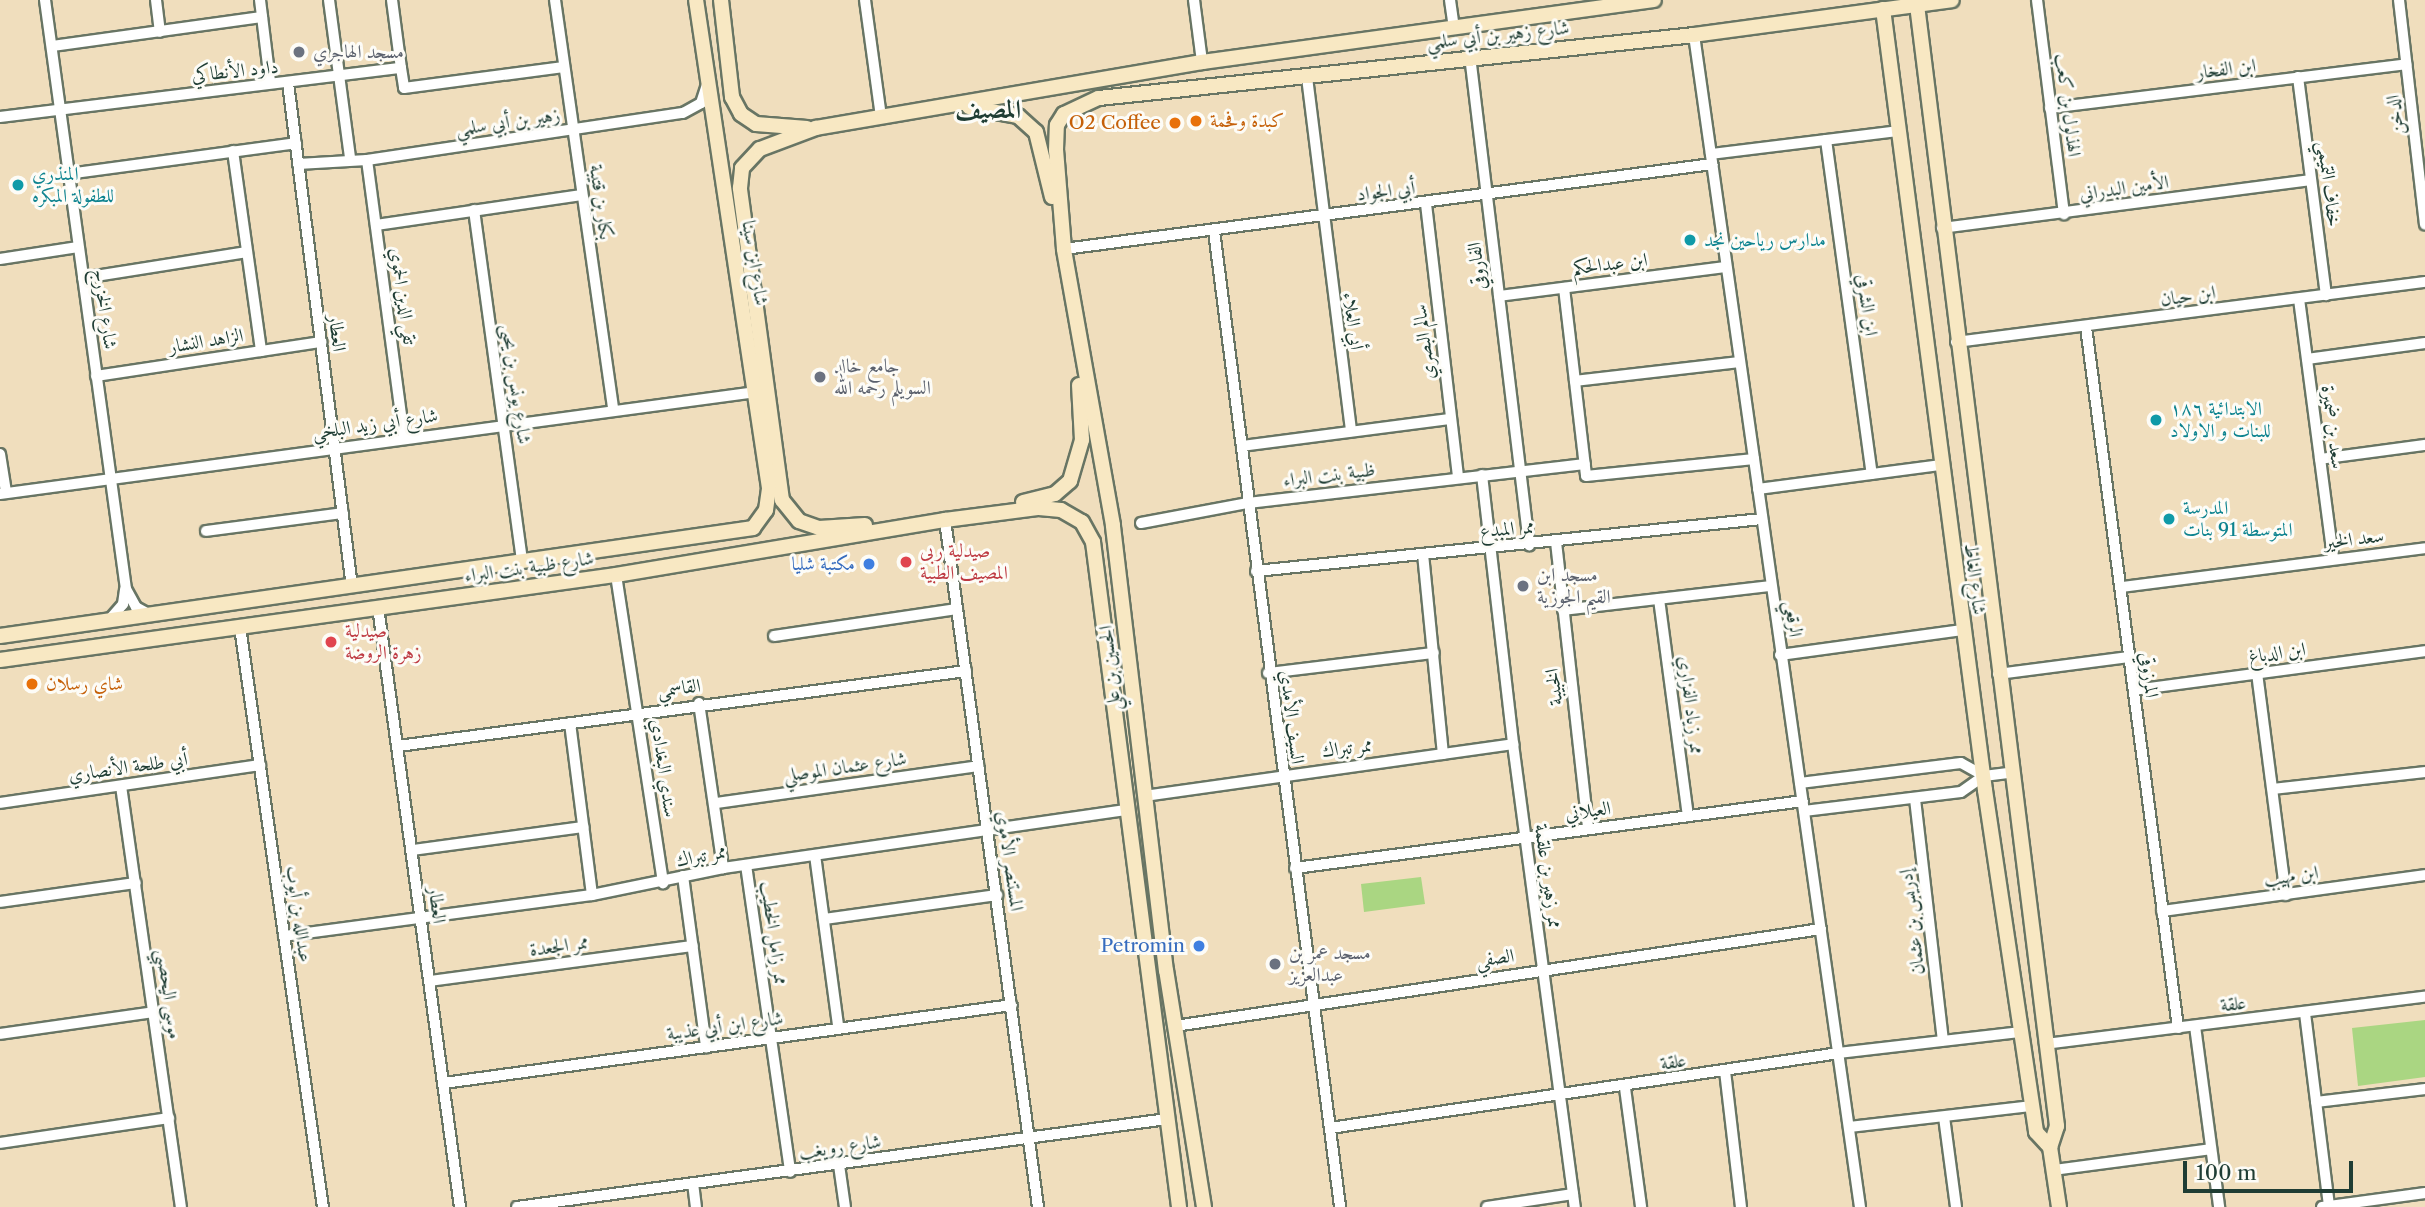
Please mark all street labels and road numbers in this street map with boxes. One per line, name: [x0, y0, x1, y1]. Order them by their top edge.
street label: شارع زهير بن أبي سلمي: [1426, 16, 1570, 54]
street label: الهذلول بن كعب: [2050, 52, 2086, 158]
street label: ابن الفخار: [2195, 54, 2257, 84]
street label: داود الأنطاكي: [190, 55, 280, 87]
street label: الدخن: [2381, 94, 2409, 136]
street label: زهير بن أبي سلمي: [454, 103, 562, 141]
street label: خفاف التميمي: [2312, 140, 2346, 228]
street label: بكار بن قتيبة: [584, 163, 618, 241]
street label: الأمين البدراني: [2078, 170, 2170, 206]
street label: أبي الجواد: [1355, 176, 1417, 206]
street label: شارع ابن سينا: [737, 219, 773, 307]
street label: الفاروقي: [1463, 241, 1491, 291]
street label: تقي الدين الحموي: [385, 246, 421, 346]
street label: ابن عبدالحكم: [1571, 248, 1649, 280]
street label: شارع الخزرج: [88, 267, 122, 351]
street label: ابن الشرقي: [1851, 273, 1883, 337]
street label: ابن حيان: [2159, 281, 2217, 311]
street label: أبي العلاء: [1338, 291, 1368, 351]
street label: سالم البصري: [1408, 303, 1440, 381]
street label: العطار: [323, 313, 351, 353]
street label: شارع يونس بن يحىى: [496, 323, 536, 445]
street label: الزاهد النشار: [167, 324, 245, 358]
street label: سعد بن ضميرة: [2317, 384, 2349, 470]
street label: شارع أبي زيد البلخي: [311, 404, 439, 444]
street label: ظبية بنت البراء: [1282, 458, 1376, 492]
street label: ممر المبدع: [1479, 515, 1535, 543]
street label: سعد الخير: [2323, 524, 2385, 554]
street label: شارع الغاط: [1959, 542, 1991, 616]
street label: شارع ظبية بنت البراء: [463, 547, 595, 587]
street label: الرقعي: [1779, 600, 1807, 638]
street label: الحسين بن علي: [1094, 624, 1126, 712]
street label: ابن الدباغ: [2247, 638, 2307, 668]
street label: المرزوقي: [2135, 651, 2163, 699]
street label: ممر زياد الفزاري: [1674, 654, 1708, 756]
street label: الخبيبة: [1540, 667, 1568, 707]
street label: السيف الأمدي: [1275, 669, 1309, 765]
street label: القاسمي: [656, 674, 702, 702]
street label: سندي البغدادي: [646, 717, 682, 819]
street label: ممر تبراك: [1320, 734, 1374, 762]
street label: أبي طلحة الأنصاري: [67, 747, 189, 787]
street label: شارع عثمان الموصلي: [782, 747, 908, 787]
street label: العيلاني: [1564, 797, 1612, 825]
street label: المستنصر الأموي: [992, 809, 1028, 913]
street label: ممر زهير بن علقمة: [1529, 822, 1567, 930]
street label: ممر تبراك: [674, 840, 728, 872]
street label: ابن مهيب: [2262, 861, 2320, 891]
street label: عبدالله بن أيوب: [281, 864, 317, 964]
street label: إدريس بن عثمان: [1894, 868, 1930, 976]
street label: ممر زامل الخطيب: [755, 880, 793, 986]
street label: العطار: [423, 885, 451, 925]
street label: ممر الجعدة: [528, 931, 590, 961]
street label: الصفي: [1474, 944, 1516, 972]
street label: موسى اليحصبي: [151, 948, 187, 1040]
street label: علقة: [2219, 991, 2247, 1017]
street label: شارع ابن أبي عذيبة: [665, 1007, 785, 1045]
street label: علقة: [1658, 1049, 1688, 1075]
street label: شارع رويغب: [797, 1130, 883, 1164]

